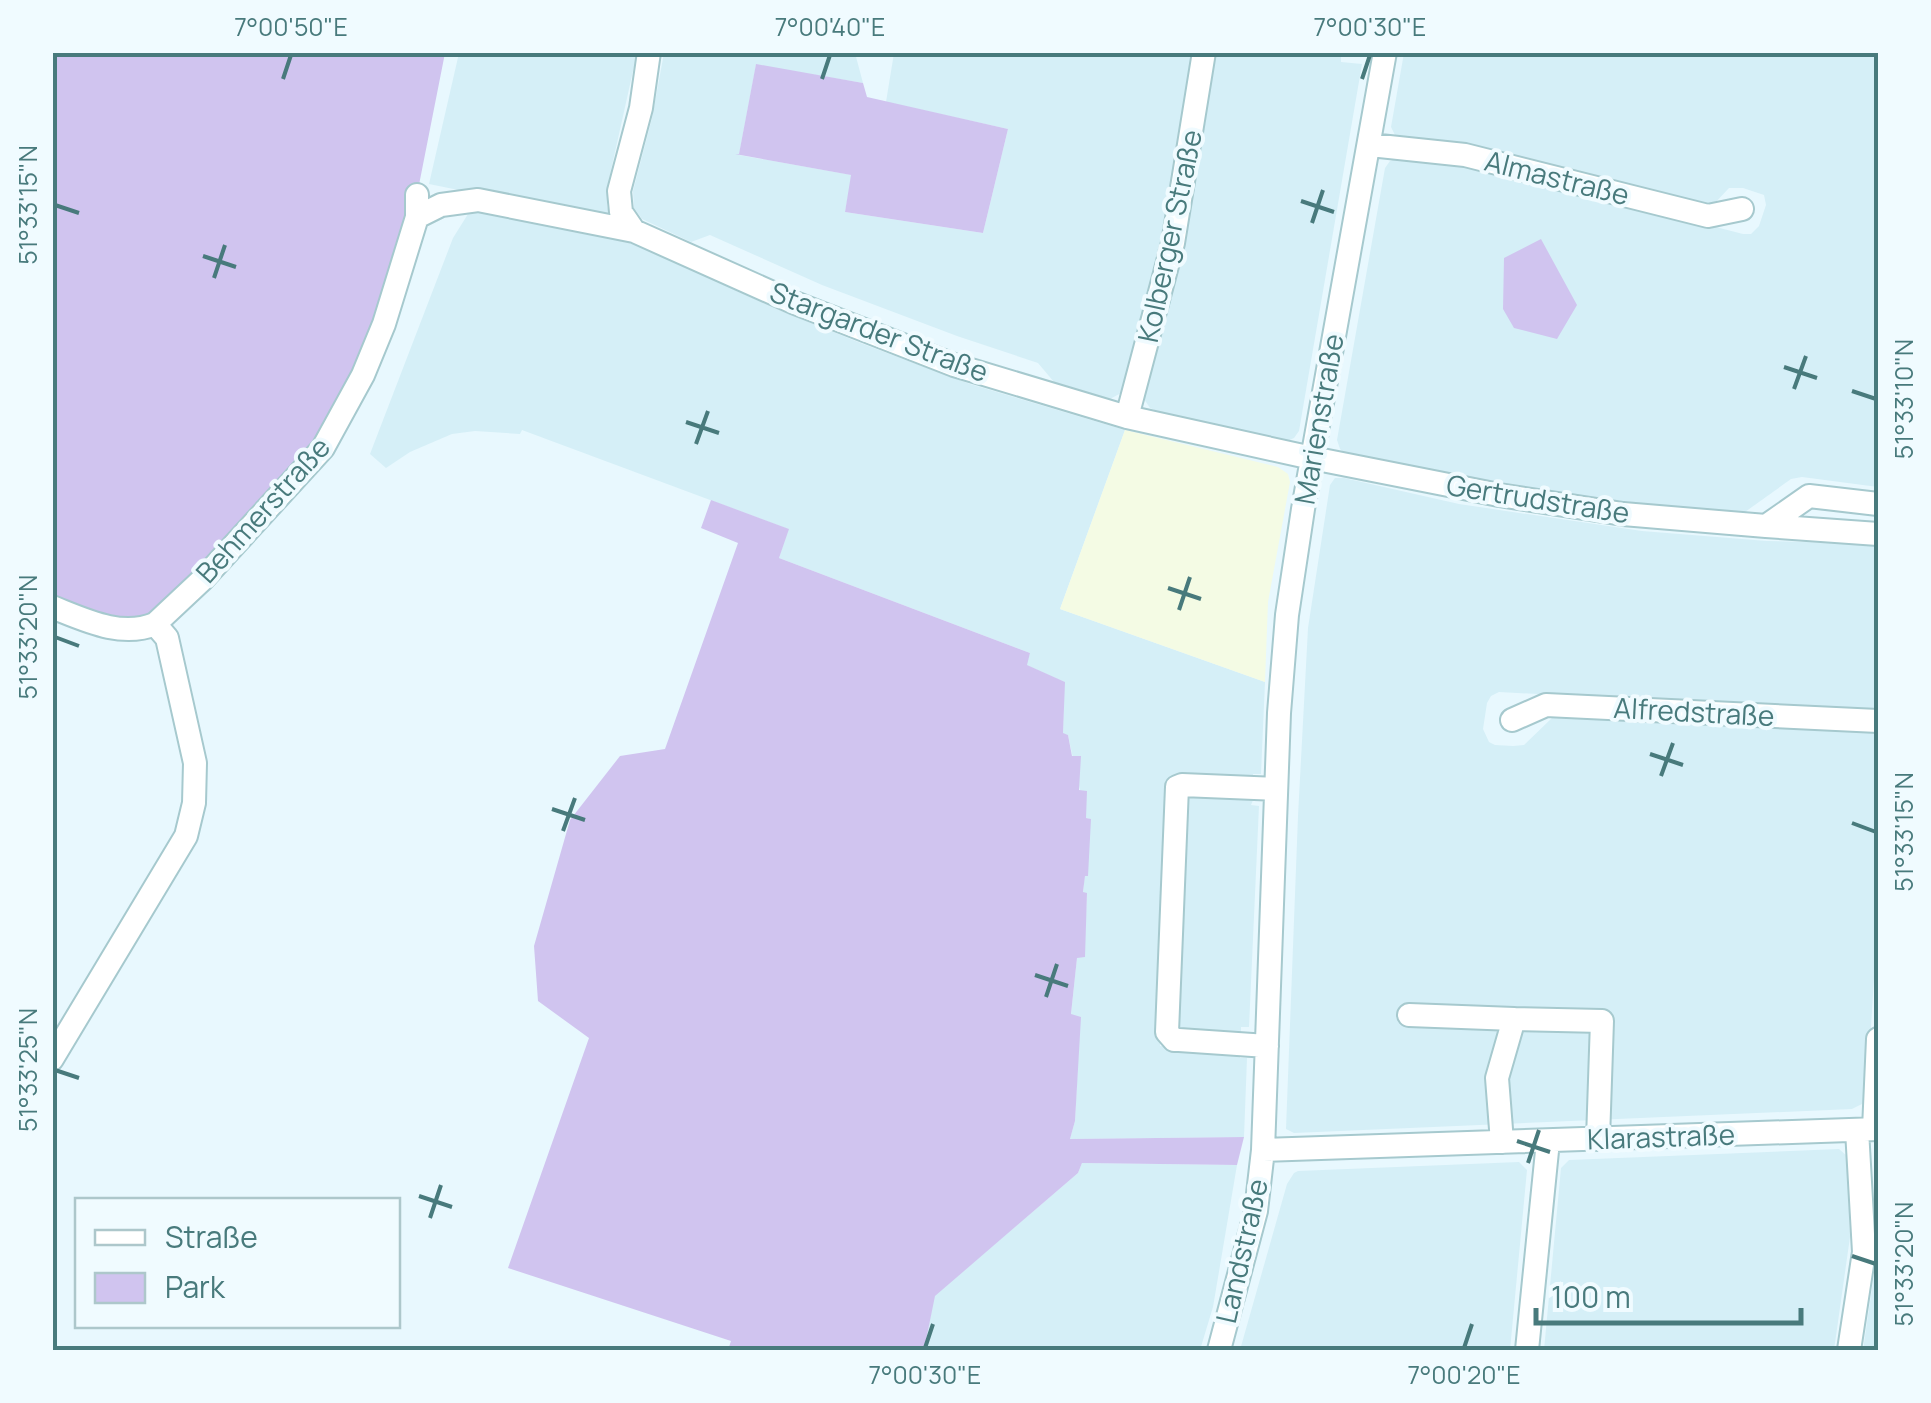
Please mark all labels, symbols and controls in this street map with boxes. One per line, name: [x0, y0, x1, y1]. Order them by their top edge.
text: 7°00'50"E: [234, 9, 348, 44]
text: 7°00'40"E: [775, 9, 885, 44]
text: 7°00'30"E: [1314, 9, 1426, 44]
street label: Kolberger Straße: [1128, 126, 1210, 346]
street label: Almastraße: [1481, 141, 1633, 213]
text: 51°33'15"N: [10, 145, 45, 265]
street label: Stargarder Straße: [765, 272, 994, 390]
street label: Marienstraße: [1284, 331, 1352, 507]
text: 51°33'10"N: [1886, 339, 1921, 459]
street label: Behmerstraße: [187, 428, 338, 590]
street label: Gertrudstraße: [1444, 465, 1632, 531]
text: 51°33'20"N: [10, 575, 45, 699]
street label: Alfredstraße: [1613, 688, 1775, 734]
text: 51°33'15"N: [1886, 772, 1921, 892]
text: 51°33'25"N: [10, 1008, 45, 1132]
street label: Klarastraße: [1586, 1114, 1736, 1158]
street label: Landstraße: [1206, 1175, 1276, 1327]
legend: [75, 1198, 400, 1328]
text: 51°33'20"N: [1886, 1202, 1921, 1326]
text: Straße: [165, 1216, 258, 1257]
scale bar: [1536, 1263, 1801, 1325]
text: Park: [165, 1266, 226, 1307]
text: 100 m: [1551, 1276, 1631, 1317]
text: 7°00'30"E: [869, 1357, 981, 1392]
text: 7°00'20"E: [1407, 1357, 1521, 1392]

